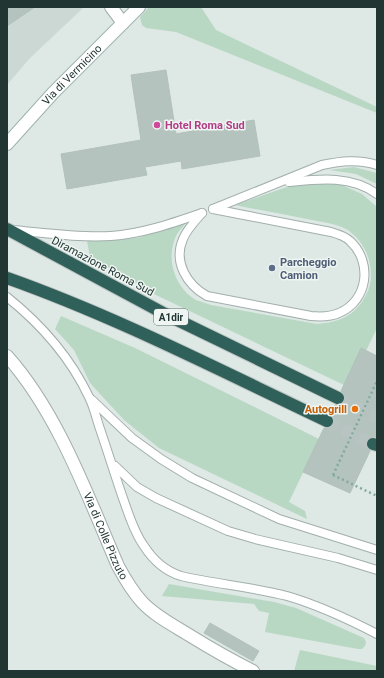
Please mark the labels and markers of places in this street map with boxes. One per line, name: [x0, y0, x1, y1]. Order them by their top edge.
place label: Hotel Roma Sud: [165, 119, 245, 132]
marker: Hotel Roma Sud: [152, 120, 162, 130]
place label: Parcheggio Camion: [280, 256, 336, 282]
marker: Parcheggio Camion: [267, 263, 277, 273]
place label: Autogrill: [305, 403, 347, 416]
marker: Autogrill: [350, 404, 360, 414]

